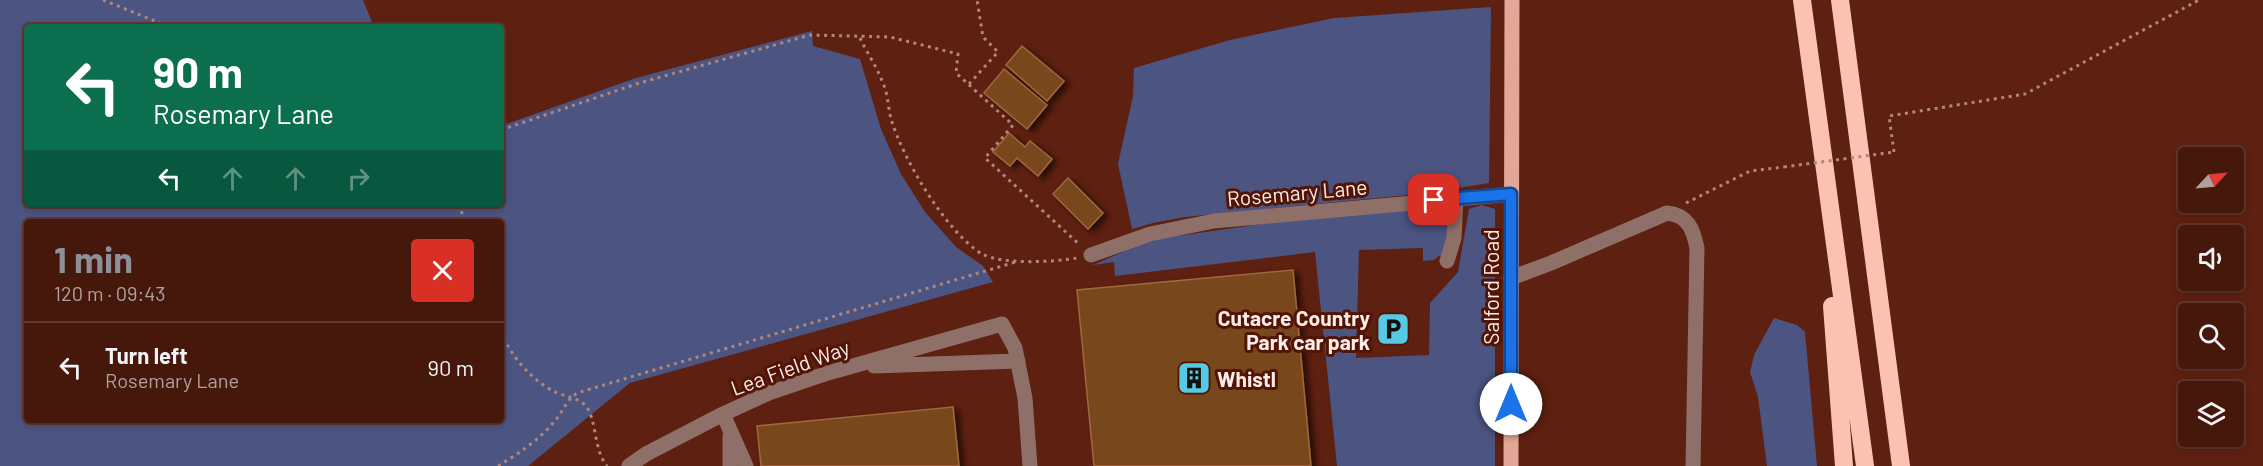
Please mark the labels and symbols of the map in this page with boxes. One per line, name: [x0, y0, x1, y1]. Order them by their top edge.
north arrow: [2178, 147, 2244, 213]
street label: Rosemary Lane: [1226, 173, 1368, 211]
pin: [1408, 174, 1459, 225]
street label: Salford Road: [1478, 229, 1503, 345]
place label: Cutacre Country Park car park: [1218, 305, 1370, 354]
parking icon: Cutacre Country Park car park: [1375, 311, 1411, 347]
street label: Lea Field Way: [727, 334, 853, 400]
building icon: Whistl: [1176, 360, 1212, 396]
place label: Whistl: [1217, 366, 1276, 391]
position arrow: [1479, 372, 1543, 436]

